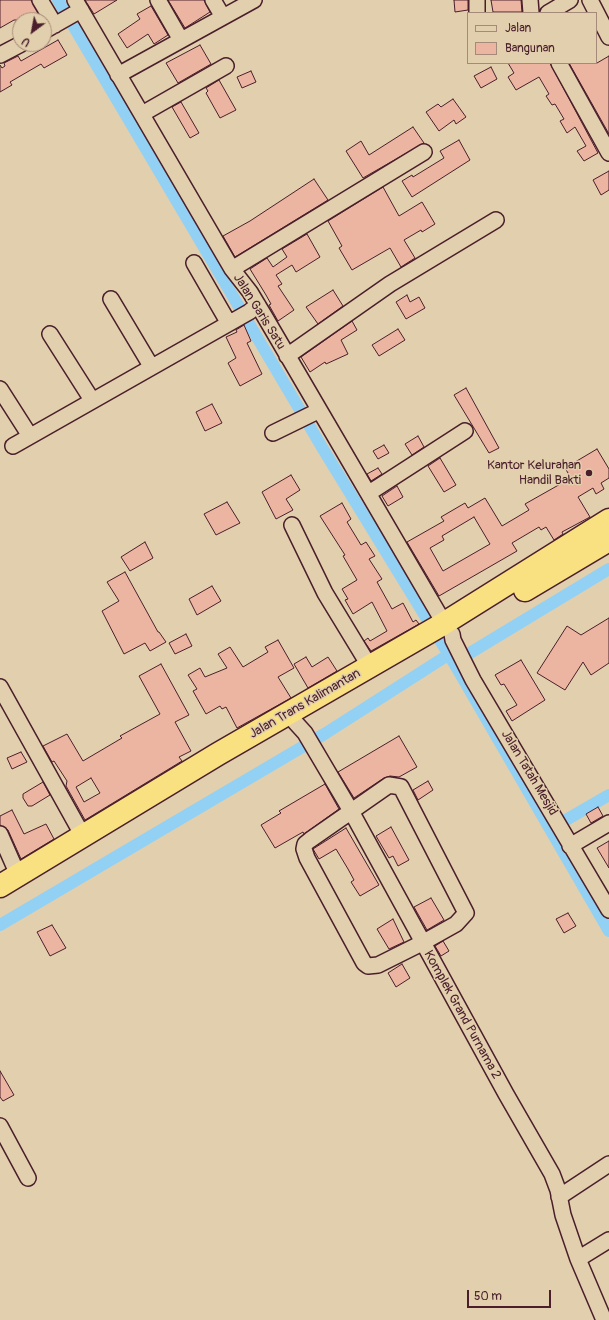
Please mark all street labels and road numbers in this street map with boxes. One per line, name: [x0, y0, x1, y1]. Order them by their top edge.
street label: Jalan Garis Satu: [229, 271, 289, 353]
street label: Jalan Trans Kalimantan: [247, 666, 363, 742]
street label: Jalan Tatah Mesjid: [497, 728, 561, 818]
street label: Komplek Grand Purnama 2: [420, 948, 504, 1082]

